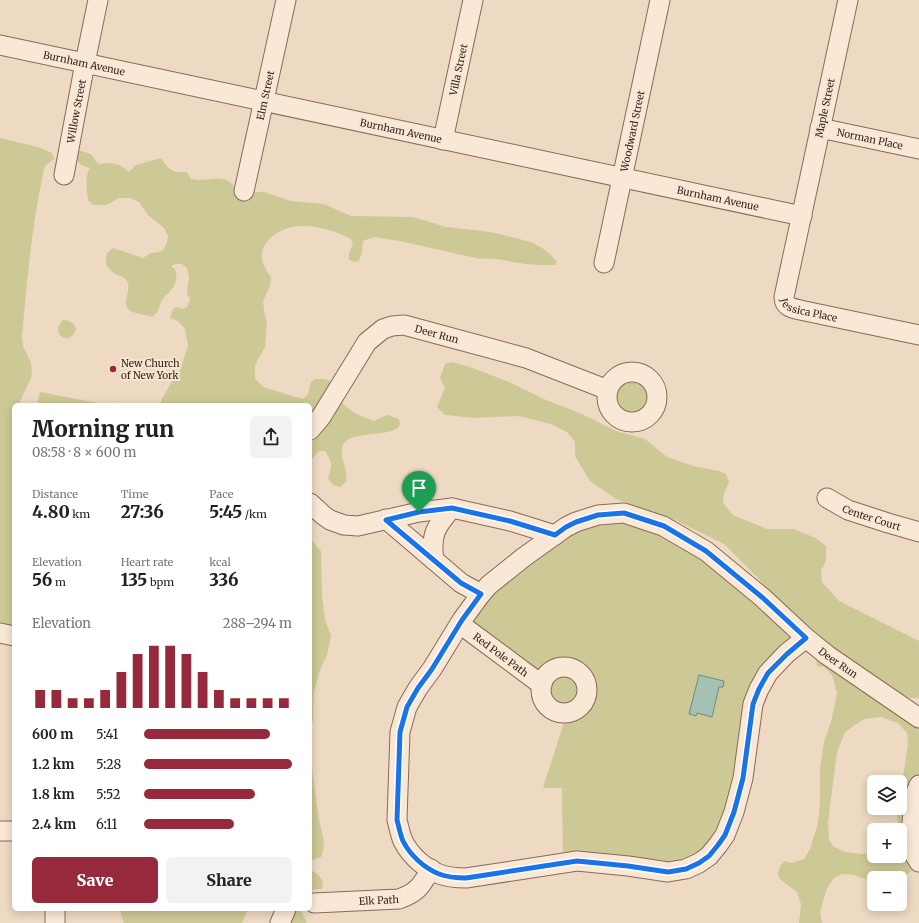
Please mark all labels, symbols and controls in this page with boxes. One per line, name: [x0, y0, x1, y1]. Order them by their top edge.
street label: Villa Street: [446, 43, 470, 98]
street label: Burnham Avenue: [42, 48, 126, 78]
street label: Elm Street: [253, 69, 277, 121]
street label: Maple Street: [812, 77, 838, 139]
street label: Willow Street: [63, 78, 88, 145]
street label: Woodward Street: [617, 89, 647, 174]
street label: Burnham Avenue: [359, 115, 443, 146]
street label: Norman Place: [836, 125, 904, 152]
street label: Burnham Avenue: [676, 183, 760, 213]
street label: Jessica Place: [777, 296, 839, 324]
street label: Deer Run: [413, 322, 460, 346]
place label: New Church of New York: [121, 357, 180, 382]
marker: New Church of New York: [108, 364, 118, 374]
text: Morning run: [32, 415, 174, 443]
button: share: [250, 416, 292, 458]
text: 08:58 · 8 × 600 m: [32, 444, 137, 461]
pin: [402, 471, 436, 512]
icon: arrive: [408, 477, 430, 499]
text: Distance: [32, 487, 78, 501]
text: Time: [121, 487, 149, 501]
text: Pace: [209, 487, 233, 501]
text: 4.80: [32, 501, 70, 523]
text: 27:36: [121, 501, 164, 523]
text: 5:45: [209, 501, 242, 523]
street label: Center Court: [840, 502, 903, 533]
text: km: [70, 507, 90, 521]
text: /km: [242, 507, 267, 521]
text: Elevation: [32, 555, 82, 569]
text: Heart rate: [121, 555, 173, 569]
text: kcal: [209, 555, 231, 569]
text: 56: [32, 569, 52, 591]
text: 135: [121, 569, 147, 591]
text: 336: [209, 569, 238, 591]
text: m: [52, 575, 66, 589]
text: bpm: [147, 575, 174, 589]
text: Elevation: [32, 615, 91, 632]
text: 288–294 m: [223, 615, 292, 632]
street label: Red Pole Path: [471, 630, 531, 679]
street label: Deer Run: [816, 644, 861, 681]
text: 600 m: [32, 726, 73, 743]
text: 5:41: [96, 726, 118, 743]
text: 1.2 km: [32, 756, 74, 773]
text: 5:28: [96, 756, 121, 773]
map controls: [867, 775, 907, 911]
button: layers: [867, 775, 907, 815]
text: 1.8 km: [32, 786, 75, 803]
text: 5:52: [96, 786, 121, 803]
text: 2.4 km: [32, 816, 76, 833]
text: 6:11: [96, 816, 117, 833]
button: +: [867, 823, 907, 863]
button: Save: [32, 857, 158, 903]
button: Share: [166, 857, 292, 903]
button: −: [867, 871, 907, 911]
street label: Elk Path: [358, 892, 400, 907]

